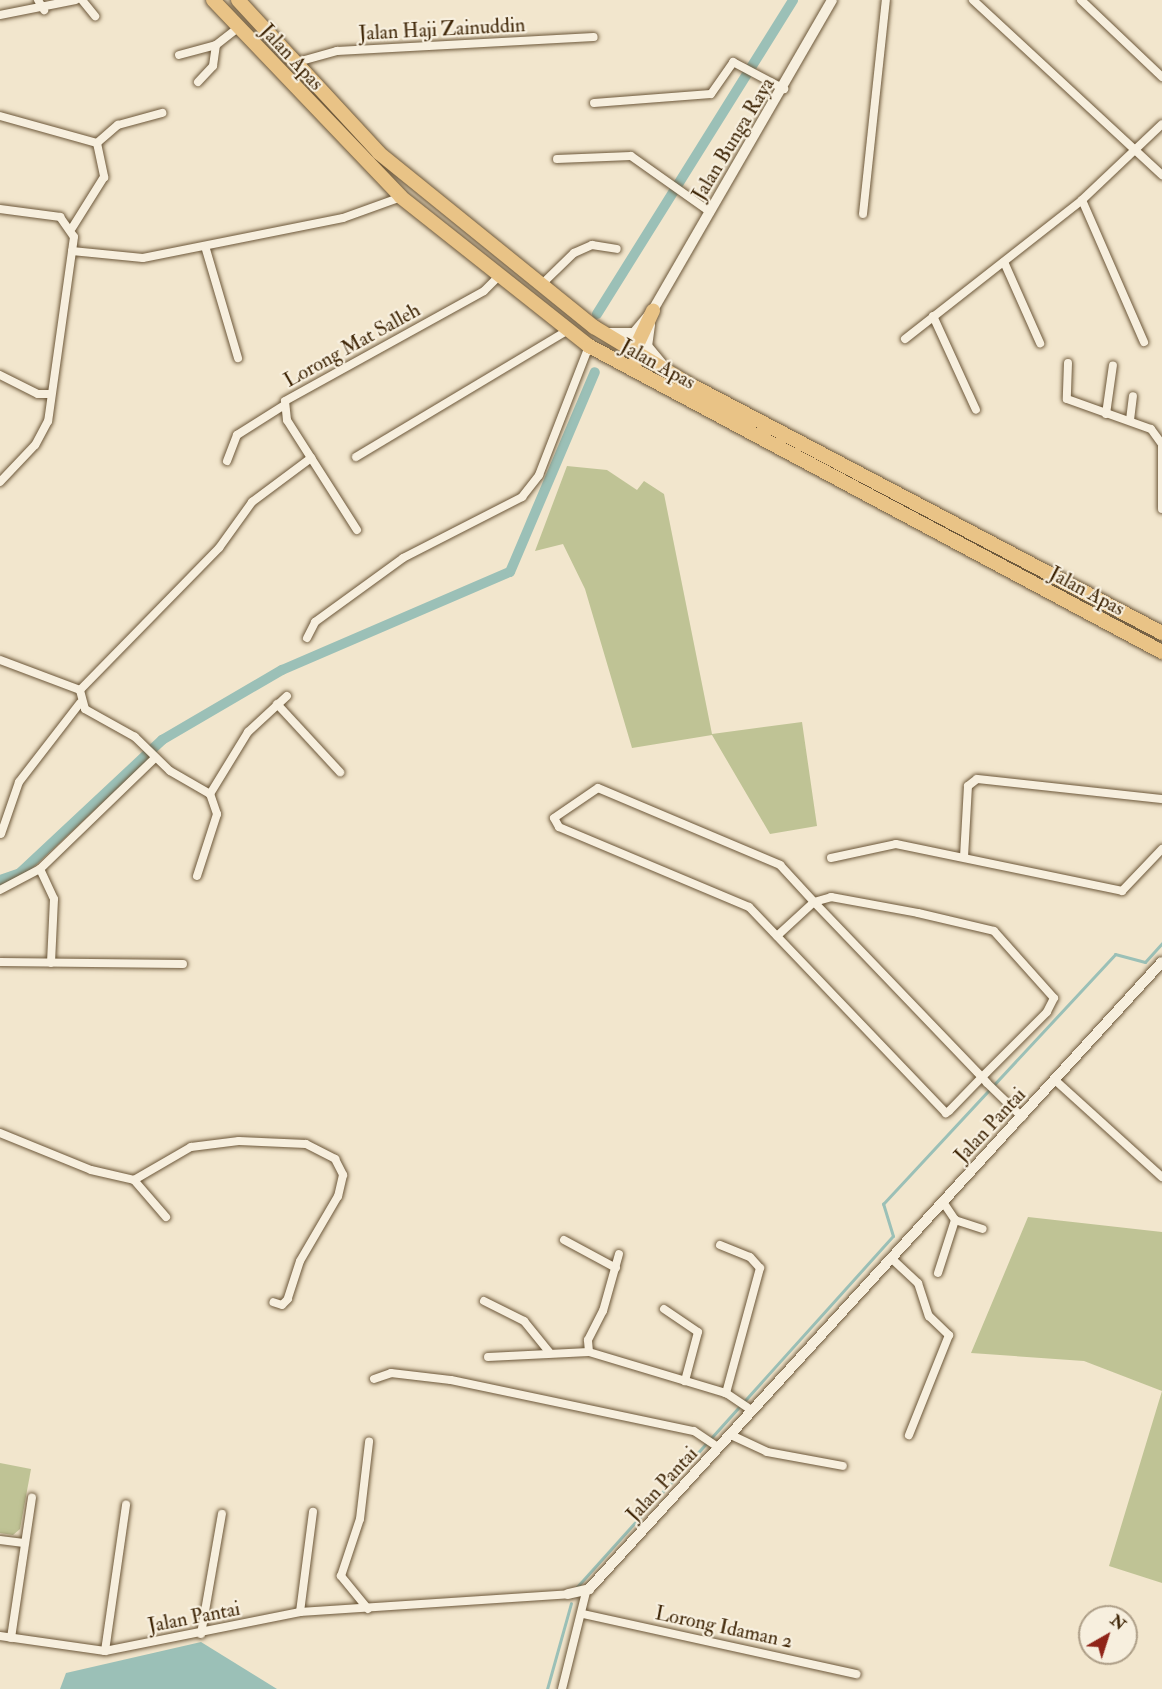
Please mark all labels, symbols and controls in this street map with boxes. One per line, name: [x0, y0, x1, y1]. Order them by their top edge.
street label: Jalan Haji Zainuddin: [358, 13, 526, 45]
street label: Jalan Apas: [255, 19, 329, 95]
street label: Jalan Bunga Raya: [687, 73, 779, 205]
street label: Lorong Mat Salleh: [280, 298, 424, 392]
street label: Jalan Apas: [616, 334, 700, 394]
street label: Jalan Apas: [1045, 561, 1129, 621]
street label: Jalan Pantai: [949, 1083, 1031, 1167]
street label: Jalan Pantai: [621, 1442, 703, 1526]
street label: Jalan Pantai: [146, 1596, 242, 1638]
street label: Lorong Idaman 2: [653, 1601, 795, 1653]
north arrow: [1078, 1605, 1138, 1665]
text: N: [1106, 1610, 1130, 1635]

